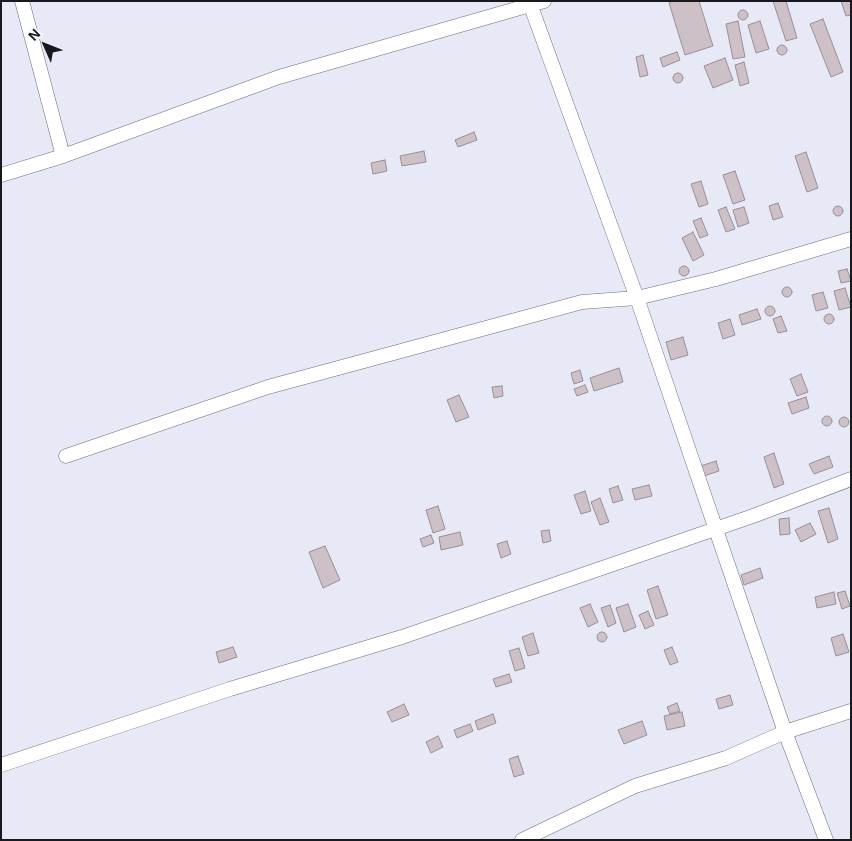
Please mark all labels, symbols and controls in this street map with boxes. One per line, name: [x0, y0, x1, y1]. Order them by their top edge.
north arrow: [20, 20, 70, 70]
text: N: [25, 25, 43, 44]

